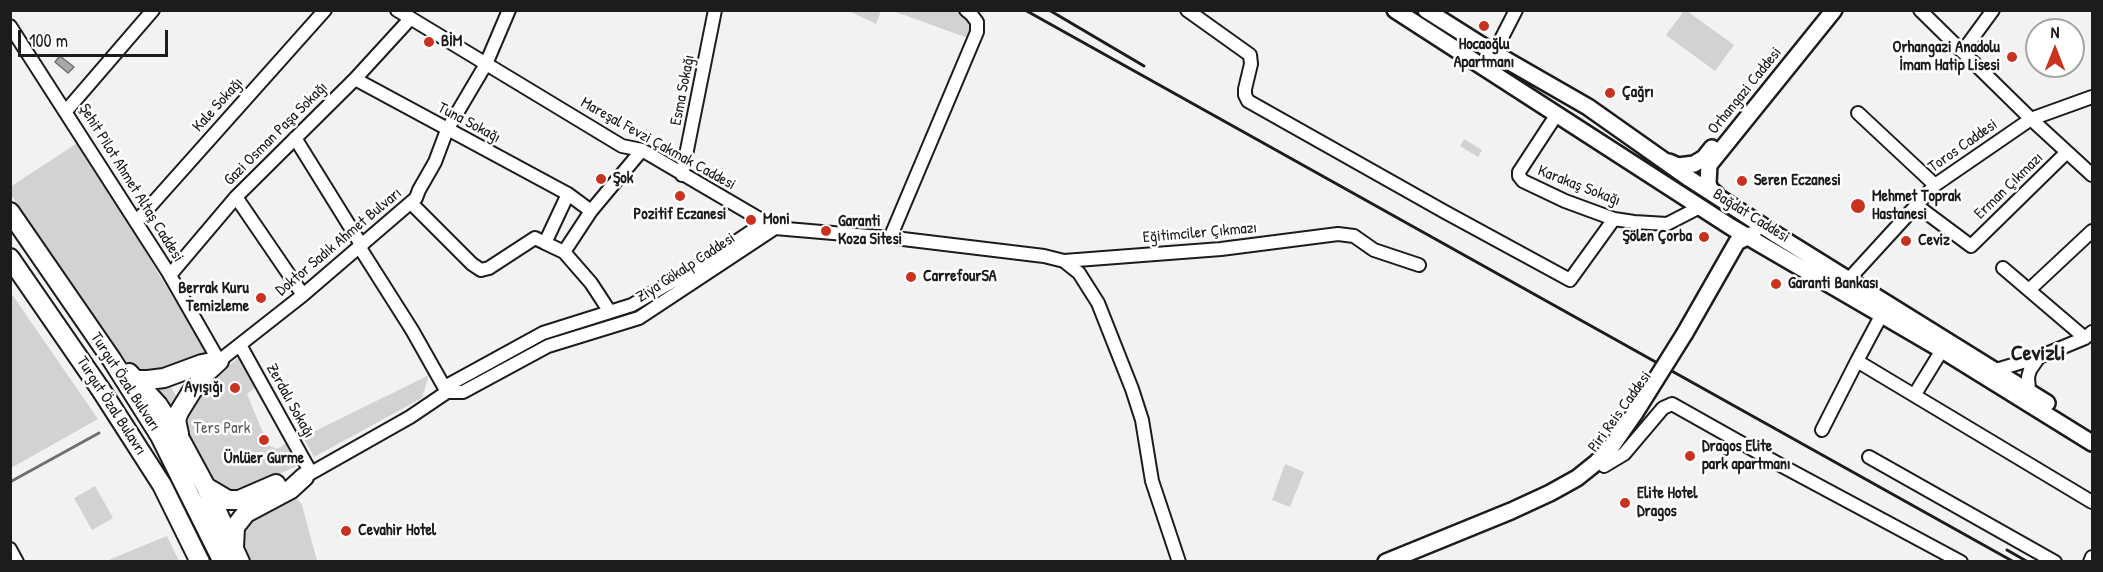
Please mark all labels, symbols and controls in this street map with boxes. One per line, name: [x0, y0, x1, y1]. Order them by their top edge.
scale bar: [21, 18, 171, 56]
north arrow: [2025, 18, 2085, 78]
marker: Hocaoğlu Apartmanı: [1477, 19, 1491, 33]
text: N: [2051, 21, 2059, 43]
text: 100 m: [29, 28, 68, 53]
place label: BİM: [441, 32, 462, 52]
marker: BİM: [422, 35, 436, 49]
place label: Hocaoğlu Apartmanı: [1454, 35, 1514, 73]
place label: Orhangazi Anadolu İmam Hatip Lisesi: [1893, 38, 2000, 76]
street label: Orhangazi Caddesi: [1704, 44, 1786, 138]
marker: Orhangazi Anadolu İmam Hatip Lisesi: [2005, 50, 2019, 64]
street label: Esma Sokağı: [667, 53, 699, 127]
street label: Kale Sokağı: [189, 74, 247, 136]
street label: Gazi Osman Paşa Sokağı: [220, 78, 332, 190]
place label: Çağrı: [1622, 83, 1654, 103]
marker: Çağrı: [1603, 86, 1617, 100]
street label: Mareşal Fevzi Çakmak Caddesi: [577, 93, 739, 195]
street label: Tuna Sokağı: [434, 98, 504, 148]
street label: Şehit Pilot Ahmet Altaş Caddesi: [74, 100, 188, 266]
street label: Toros Caddesi: [1925, 115, 2001, 177]
street label: Erman Çıkmazı: [1971, 149, 2047, 223]
street label: Karakaş Sokağı: [1535, 161, 1623, 211]
place label: Şok: [613, 169, 633, 189]
place label: Seren Eczanesi: [1754, 171, 1841, 191]
marker: Şok: [594, 172, 608, 186]
marker: Seren Eczanesi: [1735, 174, 1749, 188]
street label: Doktor Sadık Ahmet Bulvarı: [272, 184, 406, 300]
street label: Bağdat Caddesi: [1709, 185, 1793, 247]
place label: Mehmet Toprak Hastanesi: [1872, 187, 1961, 225]
marker: Pozitif Eczanesi: [673, 189, 687, 203]
marker: Mehmet Toprak Hastanesi: [1849, 197, 1867, 215]
place label: Pozitif Eczanesi: [634, 205, 726, 225]
place label: Moni: [763, 210, 790, 230]
place label: Garanti Koza Sitesi: [838, 212, 902, 250]
marker: Moni: [744, 213, 758, 227]
street label: Eğitimciler Çıkmazı: [1142, 218, 1258, 248]
marker: Garanti Koza Sitesi: [819, 224, 833, 238]
place label: Şölen Çorba: [1622, 227, 1692, 247]
street label: Ziya Gökalp Caddesi: [633, 229, 739, 307]
marker: Şölen Çorba: [1697, 230, 1711, 244]
place label: Ceviz: [1918, 231, 1950, 251]
marker: Ceviz: [1899, 234, 1913, 248]
place label: CarrefourSA: [923, 267, 997, 287]
marker: CarrefourSA: [904, 270, 918, 284]
place label: Garanti Bankası: [1788, 274, 1879, 294]
marker: Garanti Bankası: [1769, 277, 1783, 291]
place label: Berrak Kuru Temizleme: [178, 279, 249, 317]
marker: Berrak Kuru Temizleme: [254, 291, 268, 305]
street label: Turgut Özal Bulvarı: [86, 329, 164, 435]
district label: Cevizli: [2011, 341, 2065, 367]
street label: Turgut Özal Bulavrı: [72, 353, 150, 459]
street label: Zerdalı Sokağı: [262, 360, 318, 442]
street label: Piri Reis Caddesi: [1584, 368, 1656, 456]
place label: Ayışığı: [184, 378, 223, 398]
marker: Ayışığı: [228, 381, 242, 395]
park label: Ters Park: [194, 419, 250, 439]
marker: Ünlüer Gurme: [257, 433, 271, 447]
place label: Dragos Elite park apartmanı: [1702, 437, 1791, 475]
place label: Ünlüer Gurme: [224, 449, 304, 469]
marker: Dragos Elite park apartmanı: [1683, 449, 1697, 463]
place label: Elite Hotel Dragos: [1637, 484, 1698, 522]
marker: Elite Hotel Dragos: [1618, 496, 1632, 510]
place label: Cevahir Hotel: [358, 521, 436, 541]
marker: Cevahir Hotel: [339, 524, 353, 538]

